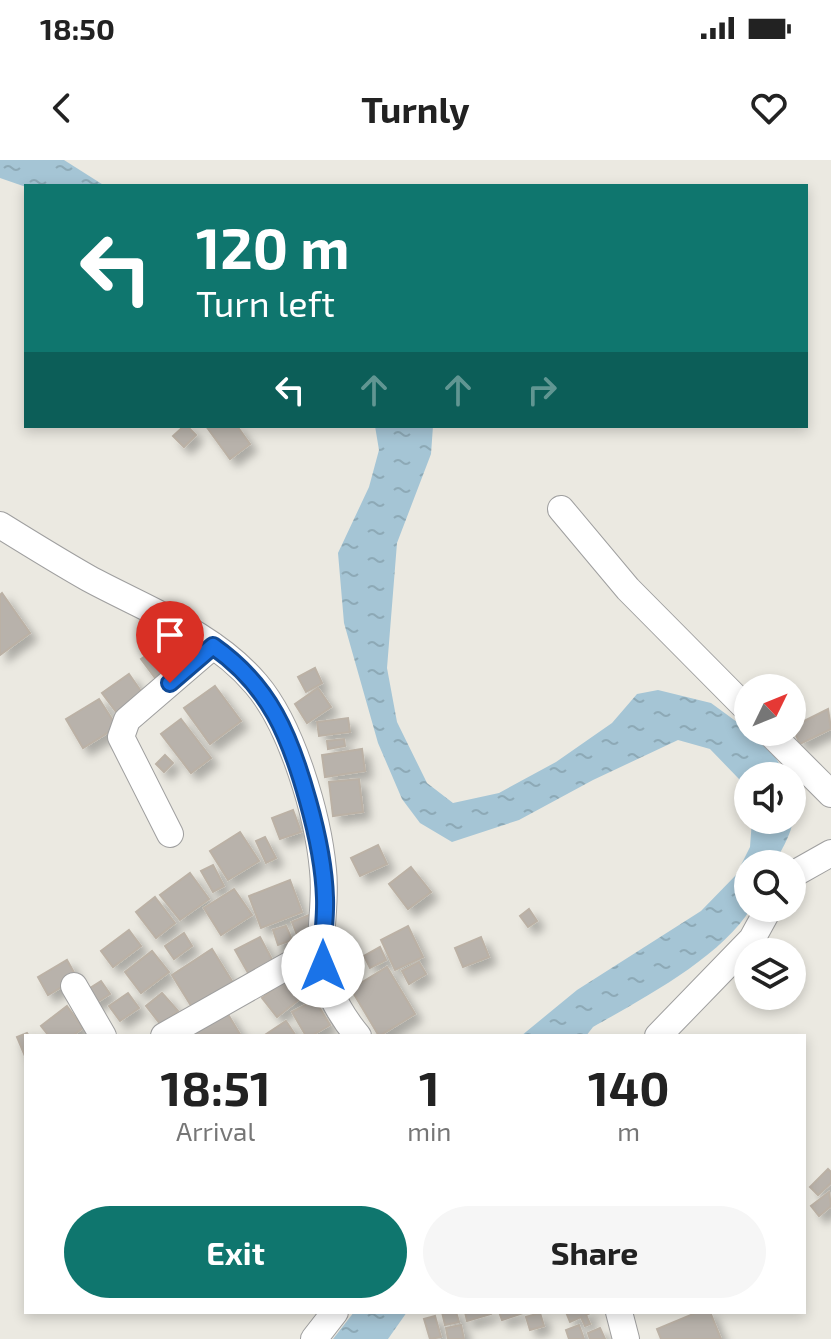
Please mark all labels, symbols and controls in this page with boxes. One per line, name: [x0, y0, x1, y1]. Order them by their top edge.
text: 18:50: [40, 10, 115, 46]
icon: back: [40, 86, 84, 130]
icon: heart: [747, 86, 791, 130]
text: Turnly: [361, 87, 470, 130]
text: 120 m: [196, 213, 350, 280]
icon: left: [64, 216, 168, 320]
text: Turn left: [196, 281, 335, 324]
icon: left: [268, 368, 312, 412]
icon: ahead: [352, 368, 396, 412]
icon: ahead: [436, 368, 480, 412]
icon: right: [520, 368, 564, 412]
pin: [136, 601, 204, 683]
icon: arrive: [148, 613, 192, 657]
north arrow: [734, 674, 806, 746]
map controls: [734, 674, 806, 1010]
button: sound: [734, 762, 806, 834]
button: search: [734, 850, 806, 922]
position arrow: [281, 924, 365, 1008]
button: layers: [734, 938, 806, 1010]
text: 18:51: [160, 1058, 271, 1116]
text: 1: [419, 1058, 440, 1116]
text: 140: [588, 1058, 670, 1116]
text: Arrival: [176, 1115, 255, 1146]
text: min: [407, 1115, 451, 1146]
text: m: [617, 1115, 640, 1146]
button: Exit: [64, 1206, 407, 1298]
button: Share: [423, 1206, 766, 1298]

